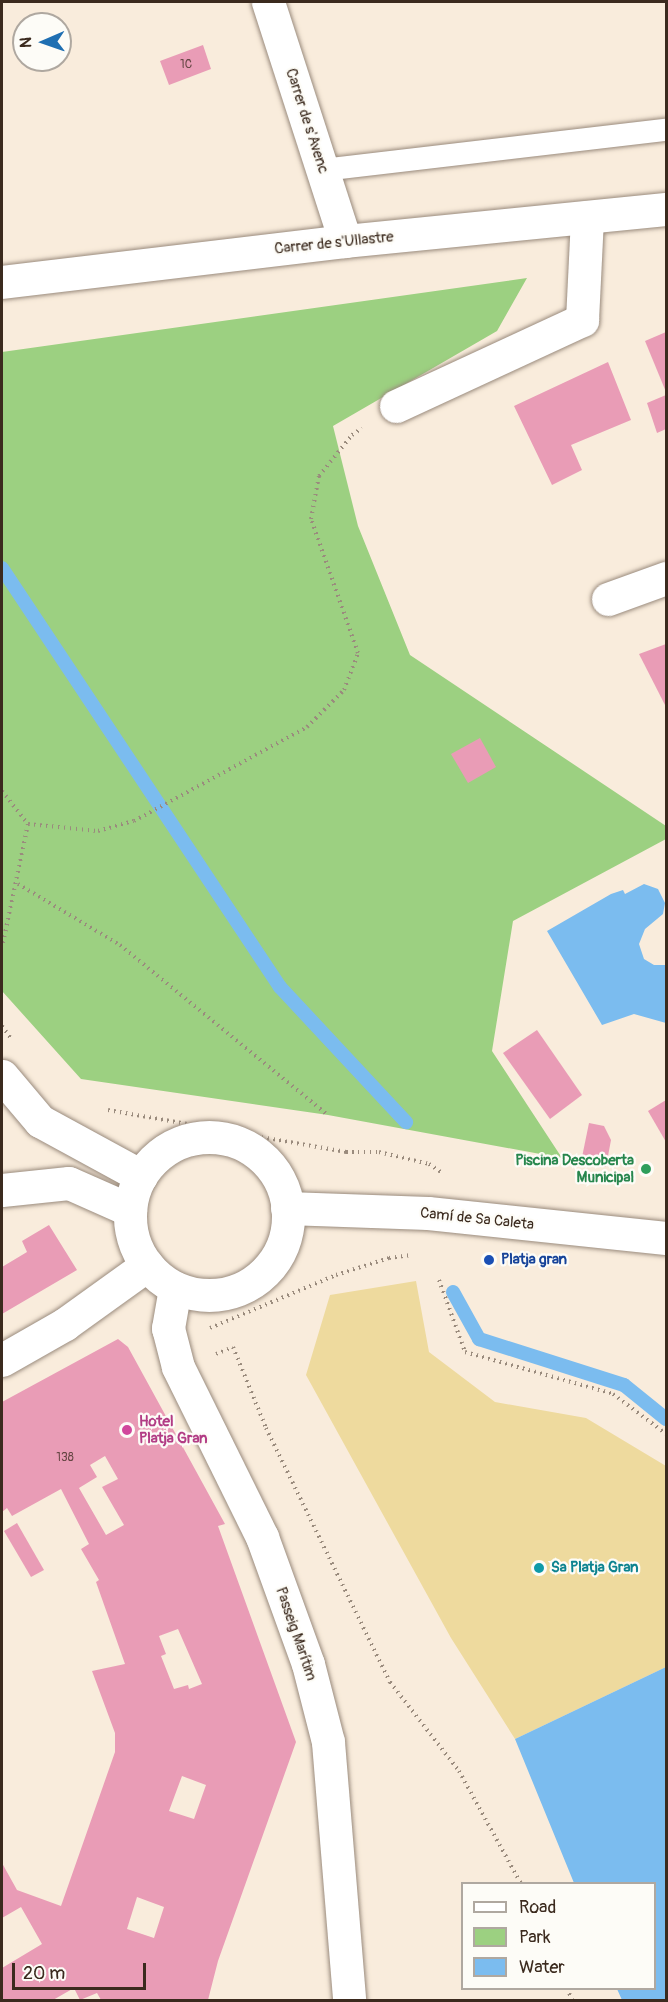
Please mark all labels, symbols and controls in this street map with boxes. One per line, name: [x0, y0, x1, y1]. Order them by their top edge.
north arrow: [12, 12, 72, 72]
text: N: [16, 37, 36, 48]
house number: 1C: [180, 58, 192, 72]
street label: Carrer de s'Avenc: [282, 66, 332, 176]
street label: Carrer de s'Ullastre: [274, 228, 394, 258]
place label: Piscina Descoberta Municipal: [515, 1151, 634, 1186]
marker: Piscina Descoberta Municipal: [639, 1162, 653, 1176]
street label: Camí de Sa Caleta: [419, 1204, 535, 1234]
place label: Platja gran: [501, 1251, 567, 1269]
marker: Platja gran: [482, 1253, 496, 1267]
place label: Hotel Platja Gran: [139, 1412, 207, 1447]
marker: Hotel Platja Gran: [120, 1423, 134, 1437]
house number: 138: [56, 1451, 74, 1465]
place label: Sa Platja Gran: [551, 1559, 638, 1577]
marker: Sa Platja Gran: [532, 1561, 546, 1575]
street label: Passeig Marítim: [272, 1585, 320, 1683]
legend: [461, 1882, 656, 1990]
text: Road: [519, 1896, 556, 1919]
text: Park: [519, 1926, 551, 1949]
scale bar: [15, 1951, 148, 1989]
text: Water: [519, 1956, 565, 1979]
text: 20 m: [23, 1962, 65, 1985]

